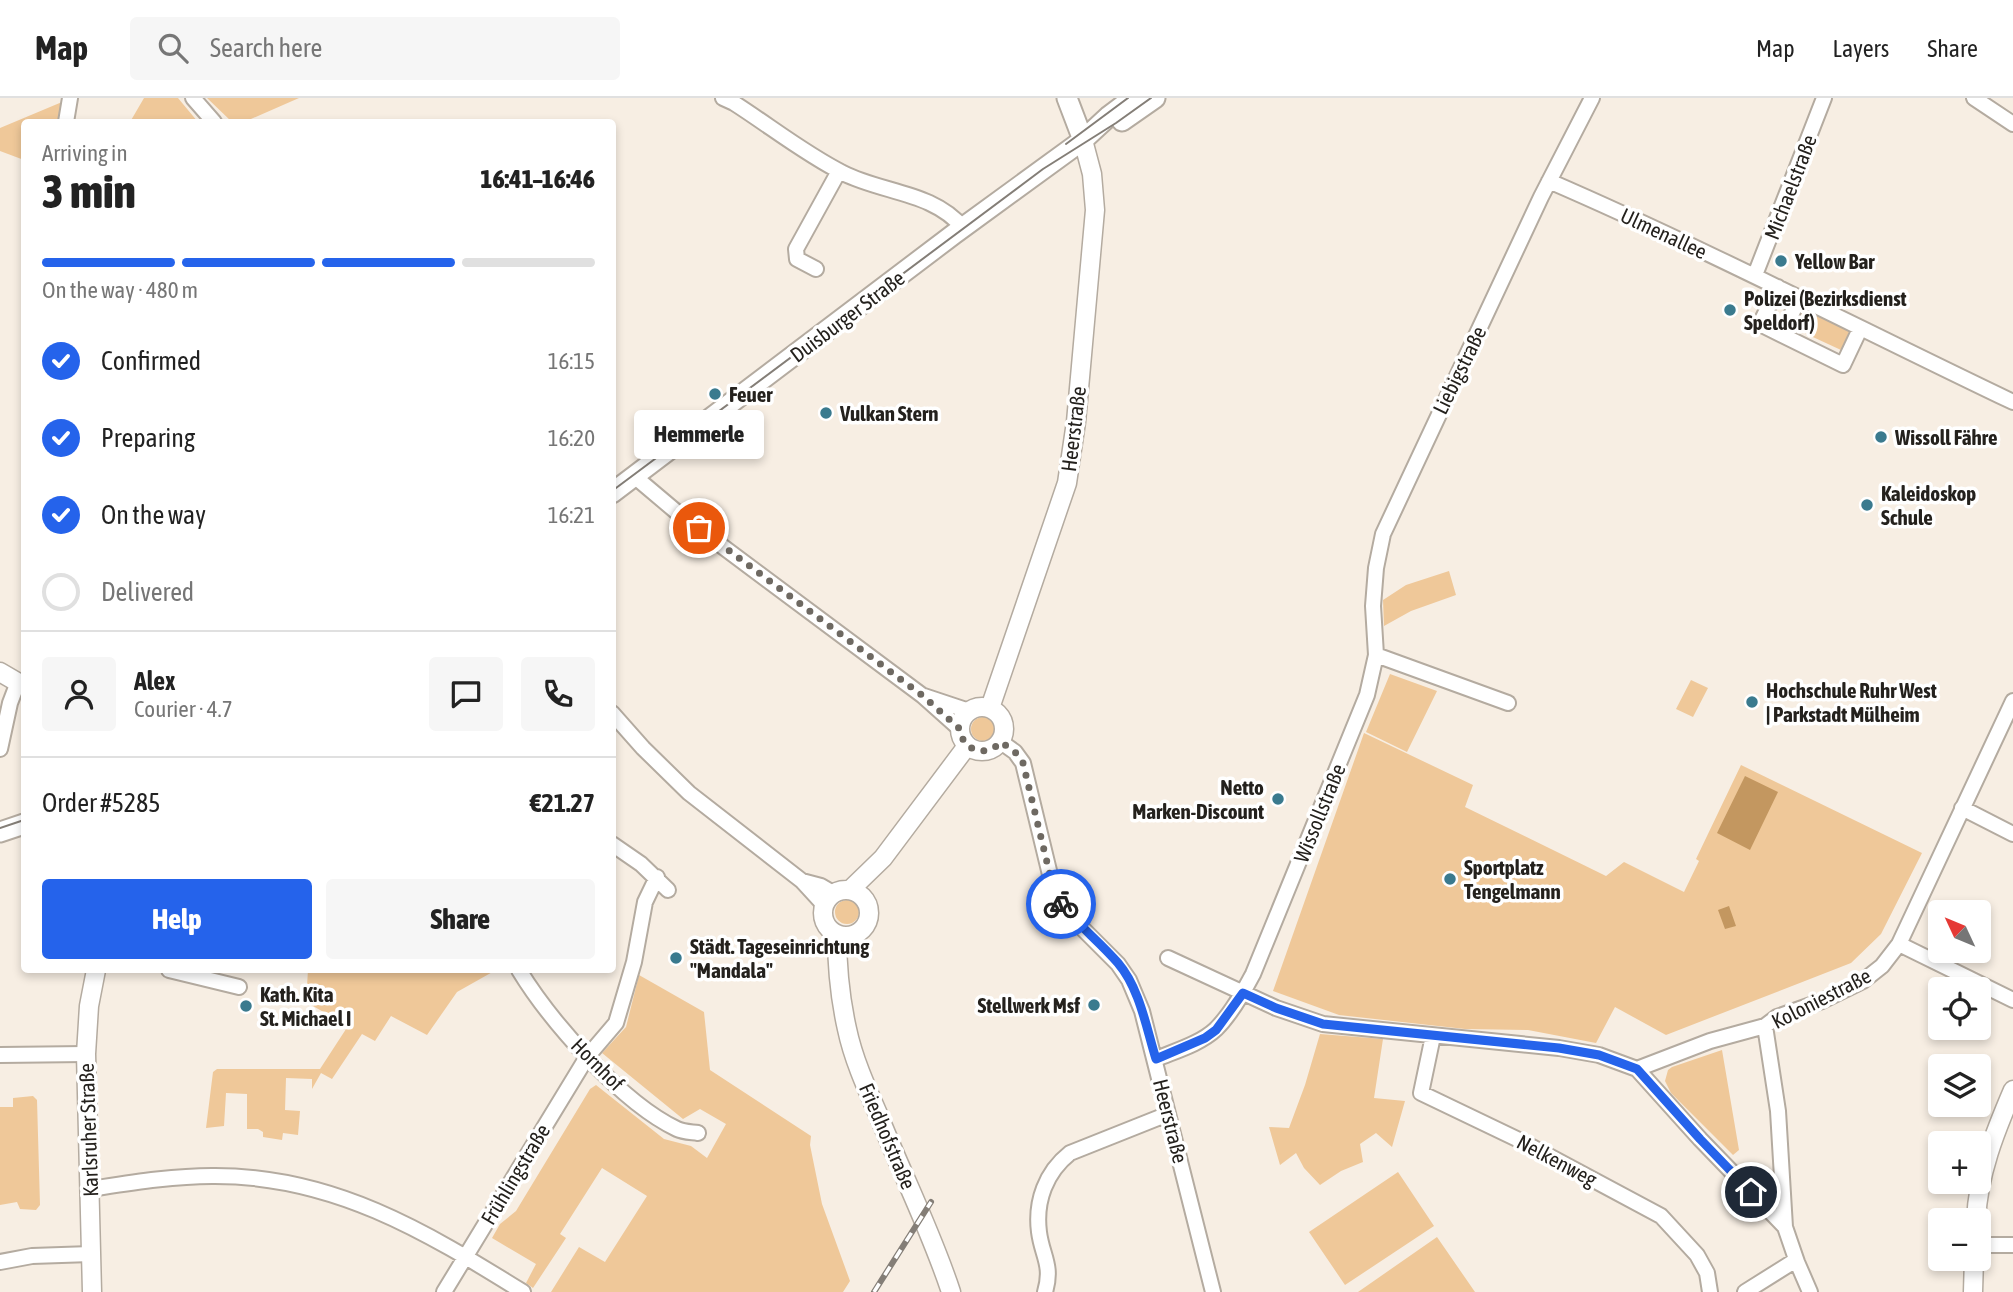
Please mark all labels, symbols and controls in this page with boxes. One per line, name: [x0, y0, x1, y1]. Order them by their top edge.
search box: [130, 17, 620, 80]
text: Map: [35, 29, 88, 67]
icon: search: [154, 29, 192, 67]
text: Search here: [210, 33, 322, 63]
text: Map: [1756, 35, 1795, 62]
text: Layers: [1833, 35, 1889, 62]
text: Share: [1927, 35, 1978, 62]
street label: Michaelstraße: [1759, 131, 1821, 243]
text: Arriving in: [42, 140, 128, 166]
text: 16:41–16:46: [480, 164, 595, 194]
text: 3 min: [42, 165, 136, 218]
street label: Ulmenallee: [1617, 203, 1711, 263]
place label: Yellow Bar: [1794, 249, 1875, 273]
marker: Yellow Bar: [1773, 253, 1789, 269]
street label: Duisburger Straße: [785, 265, 909, 367]
text: On the way · 480 m: [42, 277, 198, 303]
place label: Polizei (Bezirksdienst Speldorf): [1744, 286, 1907, 334]
marker: Polizei (Bezirksdienst Speldorf): [1722, 302, 1738, 318]
street label: Liebigstraße: [1427, 322, 1491, 418]
icon: check: [42, 342, 80, 380]
text: Confirmed: [101, 346, 201, 376]
text: 16:15: [548, 348, 595, 374]
place label: Feuer: [729, 382, 773, 406]
street label: Heerstraße: [1056, 385, 1090, 473]
marker: Feuer: [707, 386, 723, 402]
place label: Vulkan Stern: [839, 401, 938, 425]
marker: Vulkan Stern: [818, 405, 834, 421]
callout: Hemmerle: [634, 409, 764, 458]
icon: check: [42, 419, 80, 457]
text: Hemmerle: [654, 421, 744, 447]
text: Preparing: [101, 423, 195, 453]
text: 16:20: [548, 425, 595, 451]
place label: Wissoll Fähre: [1894, 425, 1997, 449]
marker: Wissoll Fähre: [1873, 429, 1889, 445]
place label: Kaleidoskop Schule: [1881, 481, 1976, 529]
icon: check: [42, 496, 80, 534]
marker: Kaleidoskop Schule: [1859, 497, 1875, 513]
pin: [669, 498, 729, 558]
text: On the way: [101, 500, 206, 530]
text: 16:21: [548, 502, 595, 528]
icon: bag: [680, 509, 718, 547]
text: Delivered: [101, 577, 194, 607]
button: person: [42, 657, 116, 731]
button: chat: [429, 657, 503, 731]
button: phone: [521, 657, 595, 731]
text: Alex: [134, 666, 175, 696]
place label: Hochschule Ruhr West | Parkstadt Mülheim: [1766, 678, 1937, 726]
marker: Hochschule Ruhr West | Parkstadt Mülheim: [1744, 694, 1760, 710]
text: Courier · 4.7: [134, 696, 233, 722]
street label: Wissollstraße: [1288, 760, 1350, 866]
place label: Netto Marken-Discount: [1132, 775, 1264, 823]
text: Order #5285: [42, 788, 161, 818]
text: €21.27: [530, 788, 595, 818]
marker: Netto Marken-Discount: [1270, 791, 1286, 807]
place label: Sportplatz Tengelmann: [1464, 855, 1561, 903]
courier: [1026, 869, 1096, 939]
marker: Sportplatz Tengelmann: [1442, 871, 1458, 887]
button: Help: [42, 879, 312, 959]
button: Share: [326, 879, 595, 959]
icon: bike: [1042, 885, 1080, 923]
north arrow: [1928, 900, 1992, 962]
map controls: [1928, 900, 1991, 1271]
place label: Städt. Tageseinrichtung "Mandala": [690, 934, 870, 982]
marker: Städt. Tageseinrichtung "Mandala": [668, 950, 684, 966]
street label: Koloniestraße: [1767, 963, 1875, 1033]
button: locate: [1928, 977, 1991, 1040]
place label: Kath. Kita St. Michael I: [260, 982, 351, 1030]
place label: Stellwerk Msf: [977, 993, 1080, 1017]
marker: Stellwerk Msf: [1086, 997, 1102, 1013]
marker: Kath. Kita St. Michael I: [238, 998, 254, 1014]
street label: Hornhof: [567, 1033, 629, 1095]
button: layers: [1928, 1054, 1991, 1117]
street label: Karlsruher Straße: [74, 1063, 102, 1197]
street label: Heerstraße: [1149, 1076, 1193, 1166]
street label: Friedhofstraße: [855, 1079, 921, 1193]
street label: Frühlingstraße: [476, 1120, 554, 1228]
street label: Nelkenweg: [1513, 1129, 1601, 1191]
button: +: [1928, 1131, 1991, 1194]
pin: [1721, 1162, 1781, 1222]
icon: home: [1732, 1173, 1770, 1211]
button: −: [1928, 1208, 1991, 1271]

